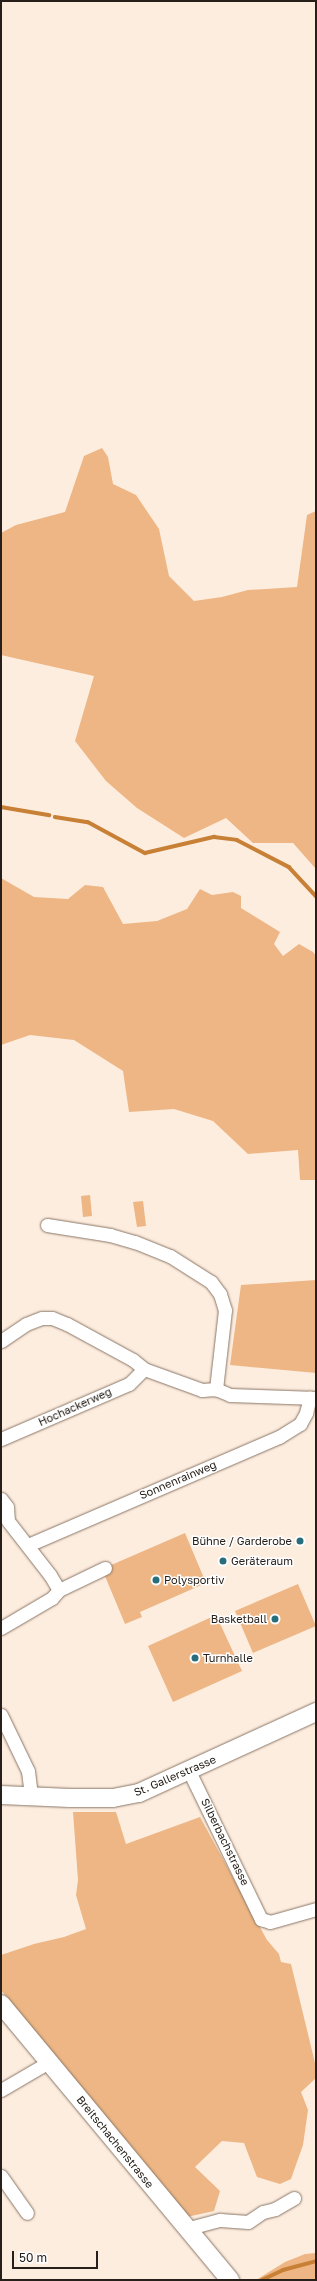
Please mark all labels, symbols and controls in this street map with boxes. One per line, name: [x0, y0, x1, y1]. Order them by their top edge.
street label: Hochackerweg: [36, 1385, 114, 1429]
street label: Sonnenrainweg: [138, 1458, 218, 1502]
place label: Bühne / Garderobe: [192, 1534, 292, 1548]
marker: Bühne / Garderobe: [295, 1536, 305, 1546]
place label: Geräteraum: [231, 1554, 293, 1568]
marker: Geräteraum: [218, 1556, 228, 1566]
place label: Polysportiv: [164, 1573, 224, 1587]
marker: Polysportiv: [151, 1575, 161, 1585]
place label: Basketball: [211, 1612, 267, 1626]
marker: Basketball: [270, 1614, 280, 1624]
place label: Turnhalle: [203, 1651, 253, 1665]
marker: Turnhalle: [190, 1653, 200, 1663]
street label: St. Gallerstrasse: [132, 1753, 218, 1799]
street label: Silberbachstrasse: [198, 1796, 252, 1888]
street label: Breitschachenstrasse: [74, 2093, 156, 2191]
scale bar: [14, 2243, 100, 2269]
text: 50 m: [19, 2250, 47, 2265]

